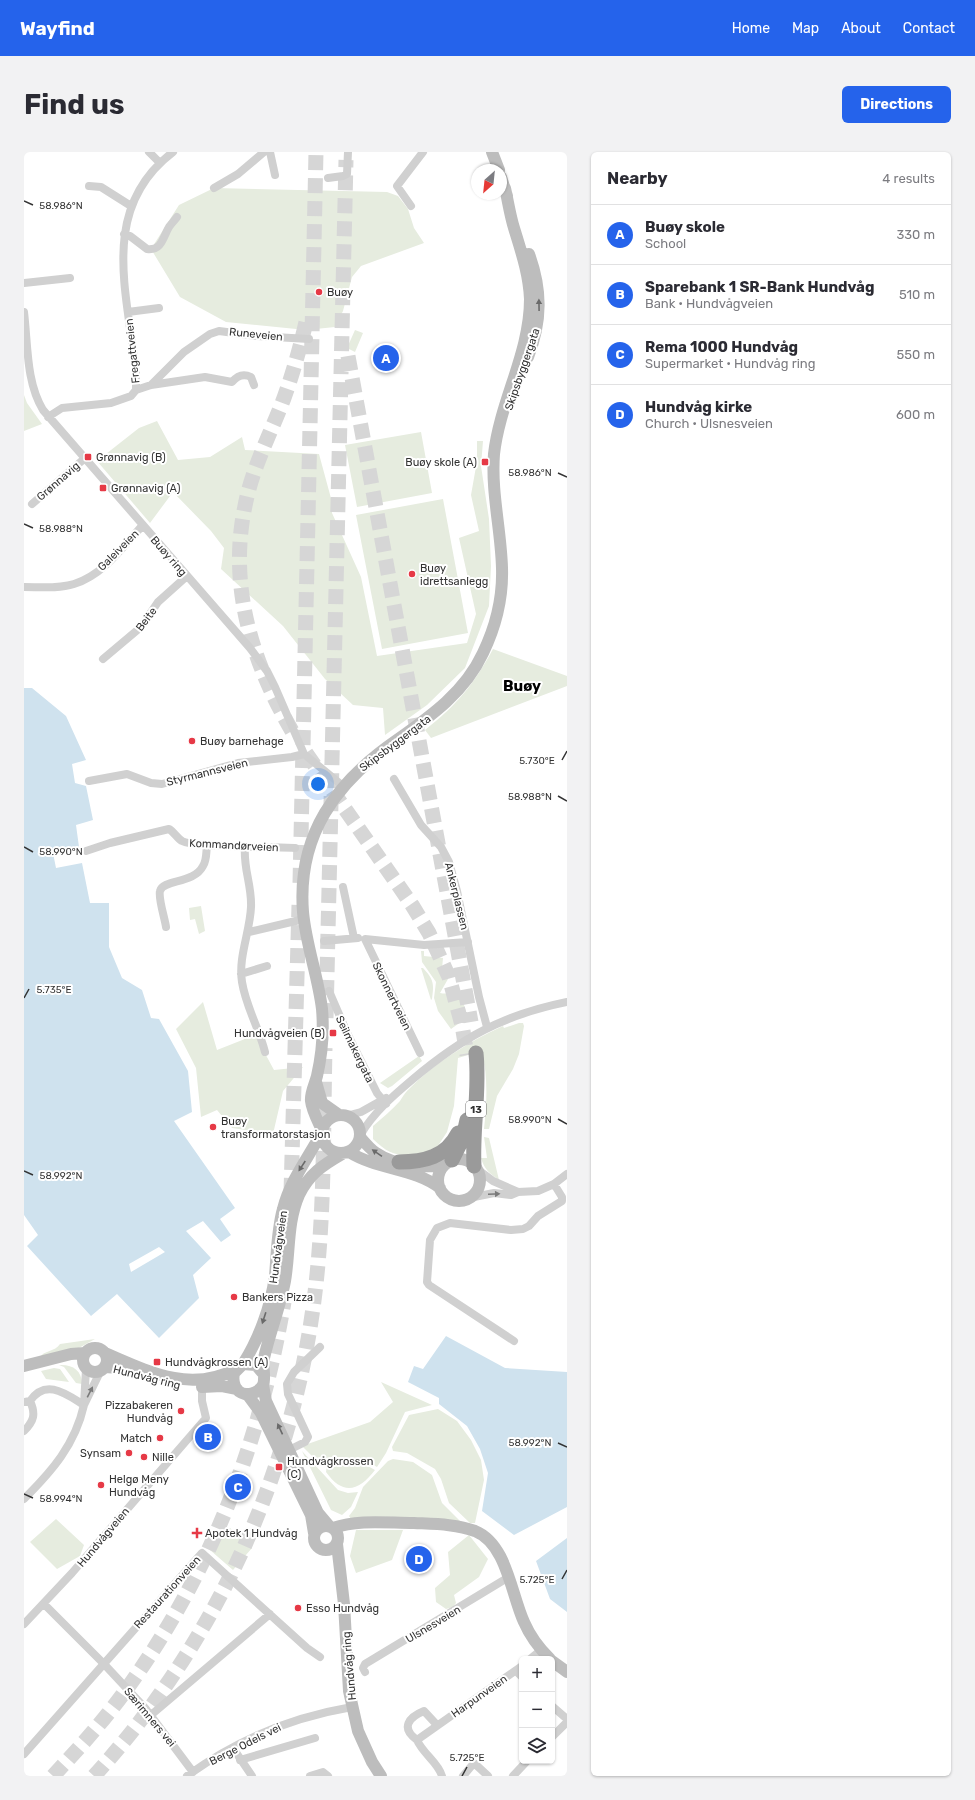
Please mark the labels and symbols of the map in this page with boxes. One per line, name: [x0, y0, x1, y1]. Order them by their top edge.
north arrow: [471, 164, 507, 200]
text: 58.986°N: [39, 200, 83, 212]
place label: Buøy: [327, 286, 353, 299]
marker: Buøy: [314, 287, 324, 297]
one-way arrow: [536, 299, 543, 311]
street label: Fregattveien: [123, 318, 142, 384]
street label: Runeveien: [228, 325, 283, 344]
street label: Skipsbyggergata: [502, 326, 543, 412]
pin: A: [373, 343, 399, 373]
place label: Grønnavig (B): [96, 451, 166, 464]
marker: Grønnavig (B): [83, 452, 93, 462]
place label: Buøy skole (A): [405, 456, 477, 469]
marker: Buøy skole (A): [480, 457, 490, 467]
street label: Grønnavig: [34, 459, 82, 504]
text: 58.986°N: [508, 467, 552, 479]
place label: Grønnavig (A): [111, 482, 181, 495]
marker: Grønnavig (A): [98, 483, 108, 493]
text: 58.988°N: [39, 523, 83, 535]
street label: Galeiveien: [95, 527, 142, 574]
street label: Buøy ring: [148, 534, 189, 579]
place label: Buøy idrettsanlegg: [420, 562, 488, 588]
marker: Buøy idrettsanlegg: [407, 569, 417, 579]
street label: Beite: [133, 605, 160, 634]
district label: Buøy: [503, 677, 541, 695]
street label: Skipsbyggergata: [357, 712, 434, 774]
place label: Buøy barnehage: [200, 735, 284, 748]
marker: Buøy barnehage: [187, 736, 197, 746]
text: 5.730°E: [519, 755, 555, 767]
street label: Styrmannsveien: [165, 756, 249, 789]
your location: [308, 774, 328, 794]
text: 58.988°N: [508, 791, 552, 803]
street label: Kommandørveien: [189, 837, 279, 854]
text: 58.990°N: [39, 846, 83, 858]
street label: Ankerplassen: [442, 861, 471, 931]
street label: Skonnertveien: [369, 960, 414, 1032]
text: 5.735°E: [36, 984, 72, 996]
street label: Seilmakergata: [333, 1014, 376, 1085]
place label: Hundvågveien (B): [234, 1027, 325, 1040]
marker: Hundvågveien (B): [328, 1028, 338, 1038]
road number: 13: [466, 1101, 486, 1117]
text: 58.990°N: [508, 1114, 552, 1126]
place label: Buøy transformatorstasjon: [221, 1115, 330, 1141]
marker: Buøy transformatorstasjon: [208, 1122, 218, 1132]
one-way arrow: [371, 1150, 383, 1157]
one-way arrow: [298, 1161, 306, 1171]
text: 58.992°N: [40, 1170, 82, 1182]
one-way arrow: [488, 1191, 500, 1198]
street label: Hundvågveien: [267, 1210, 290, 1284]
place label: Bankers Pizza: [242, 1291, 313, 1304]
marker: Bankers Pizza: [229, 1292, 239, 1302]
one-way arrow: [261, 1312, 267, 1324]
place label: Hundvågkrossen (A): [165, 1356, 269, 1369]
marker: Hundvågkrossen (A): [152, 1357, 162, 1367]
street label: Hundvåg ring: [112, 1363, 182, 1392]
one-way arrow: [87, 1386, 93, 1398]
place label: Pizzabakeren Hundvåg: [105, 1399, 173, 1425]
marker: Pizzabakeren Hundvåg: [176, 1406, 186, 1416]
pin: B: [195, 1422, 221, 1452]
one-way arrow: [277, 1424, 283, 1435]
place label: Match: [120, 1432, 152, 1445]
marker: Match: [155, 1433, 165, 1443]
text: 58.992°N: [509, 1437, 551, 1449]
place label: Synsam: [80, 1447, 121, 1460]
marker: Synsam: [124, 1448, 134, 1458]
place label: Nille: [152, 1451, 174, 1464]
marker: Nille: [139, 1452, 149, 1462]
place label: Hundvågkrossen (C): [287, 1455, 373, 1481]
marker: Hundvågkrossen (C): [274, 1462, 284, 1472]
pin: C: [225, 1472, 251, 1502]
place label: Helgø Meny Hundvåg: [109, 1473, 169, 1499]
marker: Helgø Meny Hundvåg: [96, 1480, 106, 1490]
text: 58.994°N: [39, 1493, 83, 1505]
street label: Hundvågveien: [75, 1505, 132, 1570]
place label: Apotek 1 Hundvåg: [205, 1527, 298, 1540]
marker: Apotek 1 Hundvåg: [192, 1528, 202, 1538]
pin: D: [406, 1544, 432, 1574]
street label: Restaurationveien: [131, 1553, 203, 1631]
text: 5.725°E: [520, 1574, 554, 1586]
place label: Esso Hundvåg: [306, 1602, 379, 1615]
marker: Esso Hundvåg: [293, 1603, 303, 1613]
street label: Ulsnesveien: [403, 1603, 463, 1646]
street label: Hundvåg ring: [340, 1631, 359, 1701]
street label: Harpunveien: [449, 1672, 510, 1720]
street label: Særimners vei: [121, 1685, 178, 1749]
street label: Berge Odels vei: [207, 1721, 283, 1768]
text: 5.725°E: [450, 1752, 484, 1764]

